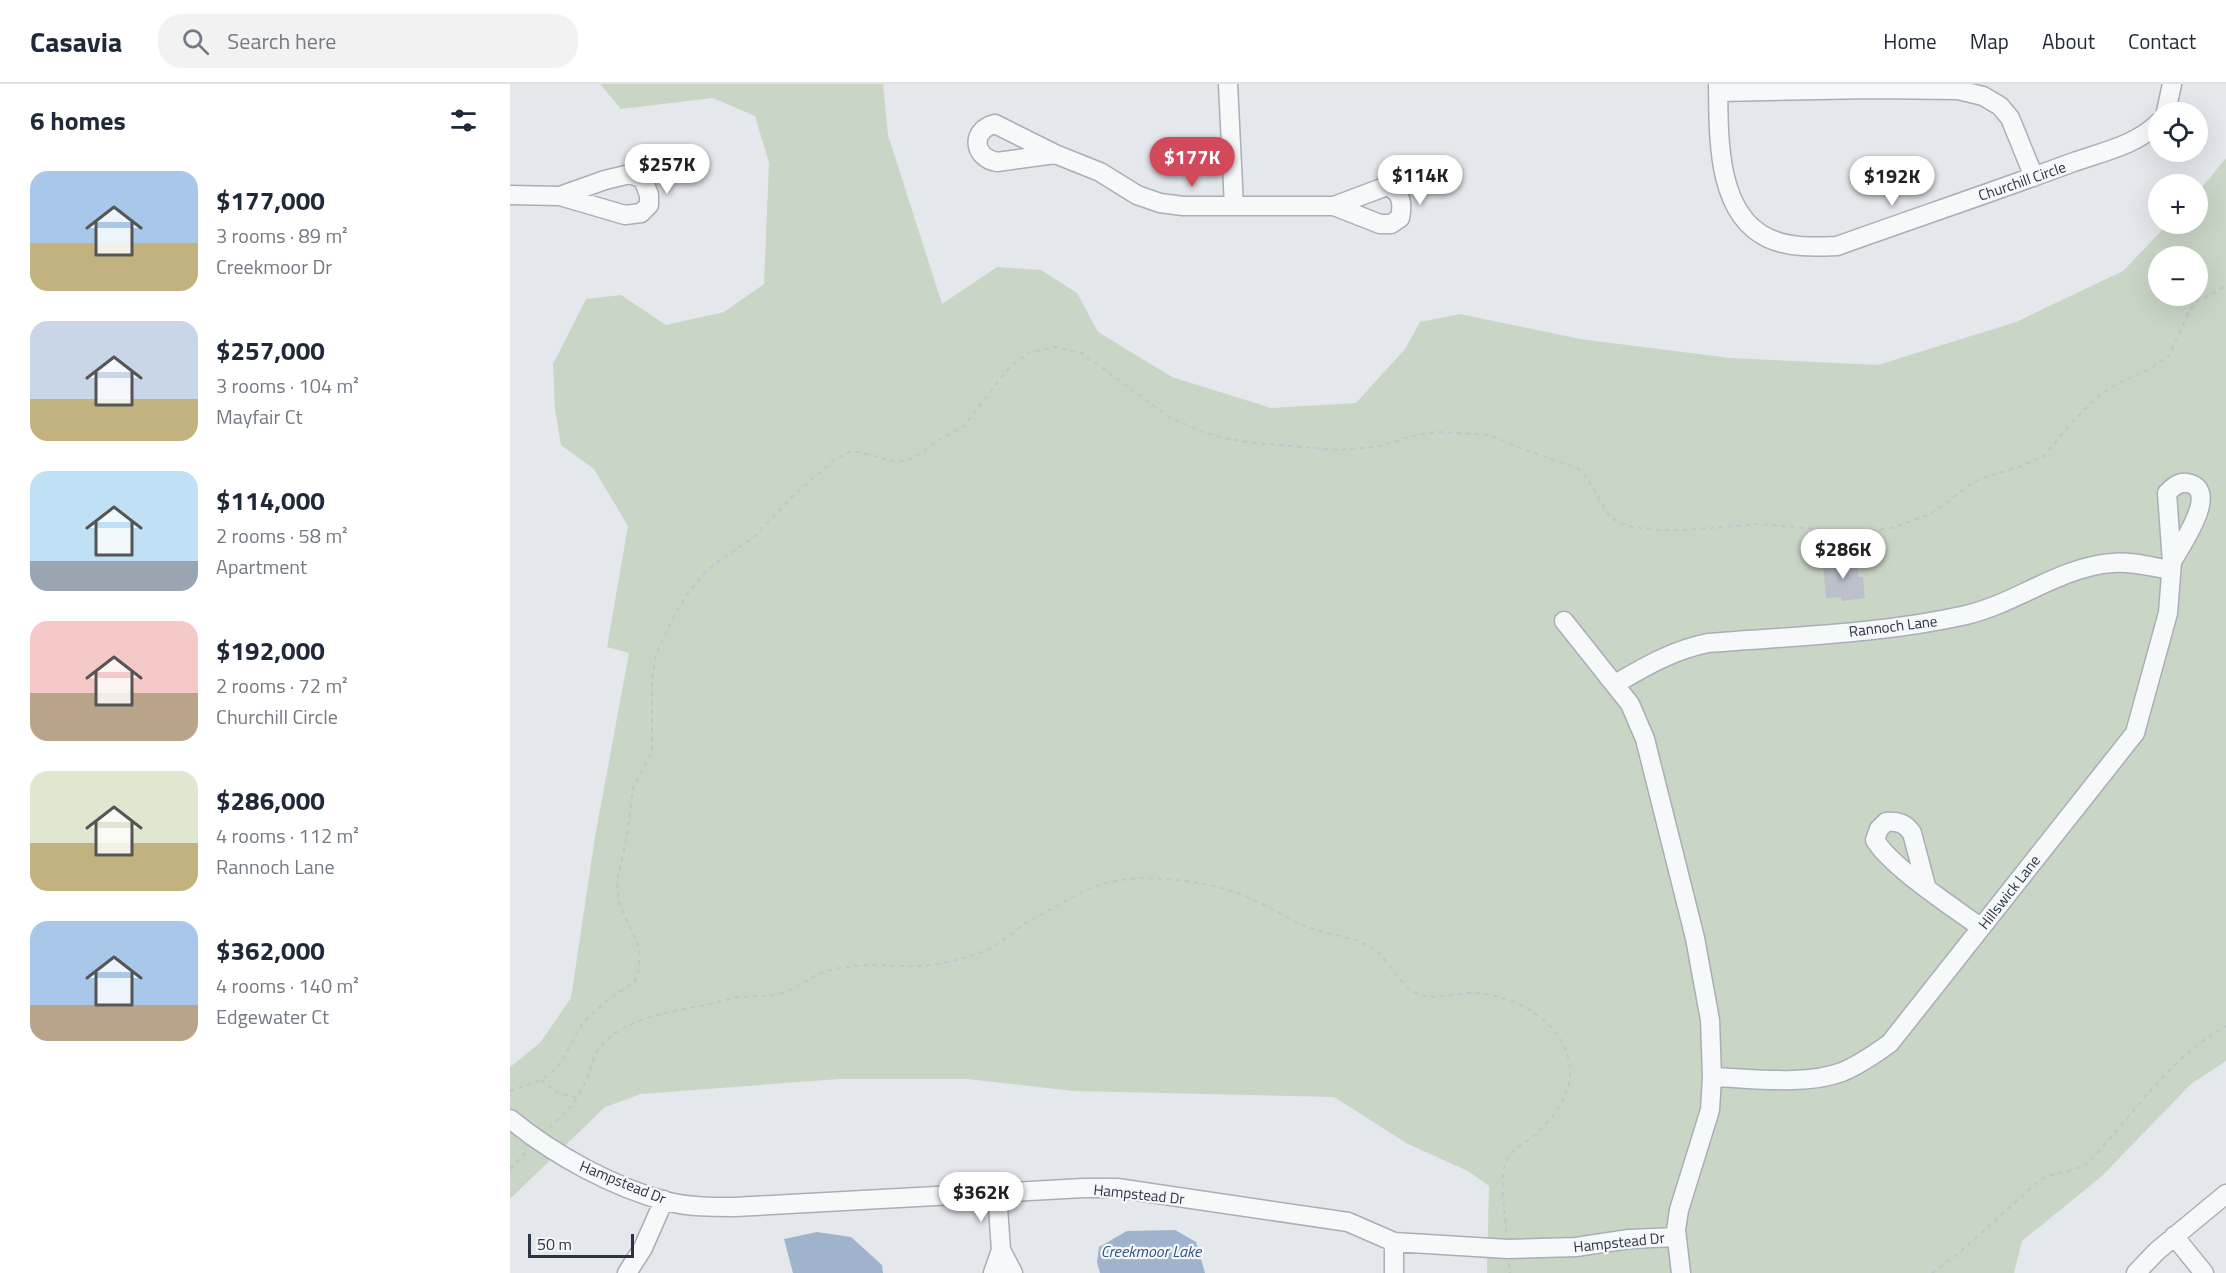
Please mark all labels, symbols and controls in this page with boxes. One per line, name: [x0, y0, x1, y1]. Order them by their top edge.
search box: [158, 14, 578, 68]
text: Casavia: [30, 20, 122, 63]
text: Search here: [227, 24, 336, 58]
icon: search: [179, 25, 212, 58]
text: Home: [1883, 25, 1937, 57]
text: Map: [1970, 25, 2009, 57]
text: About: [2042, 25, 2095, 57]
text: Contact: [2128, 25, 2196, 57]
text: 6 homes: [30, 101, 126, 140]
map controls: [2148, 102, 2208, 306]
button: locate: [2148, 102, 2208, 162]
icon: filters: [447, 104, 480, 137]
pin: $177K: [1150, 137, 1234, 188]
text: $177K: [1164, 141, 1220, 172]
pin: $257K: [625, 144, 709, 195]
text: $257K: [639, 148, 695, 179]
pin: $114K: [1378, 155, 1462, 206]
street label: Churchill Circle: [1975, 155, 2069, 207]
pin: $192K: [1850, 156, 1934, 207]
text: $114K: [1392, 159, 1448, 190]
text: $192K: [1864, 160, 1920, 191]
button: +: [2148, 174, 2208, 234]
text: $177,000: [216, 181, 325, 220]
icon: home: [78, 195, 150, 267]
text: 3 rooms · 89 m²: [216, 220, 348, 251]
button: −: [2148, 246, 2208, 306]
text: Creekmoor Dr: [216, 251, 332, 282]
text: $257,000: [216, 331, 325, 370]
icon: home: [78, 345, 150, 417]
text: 3 rooms · 104 m²: [216, 370, 359, 401]
text: Mayfair Ct: [216, 401, 303, 432]
text: $114,000: [216, 481, 325, 520]
icon: home: [78, 495, 150, 567]
text: 2 rooms · 58 m²: [216, 520, 348, 551]
pin: $286K: [1801, 529, 1885, 580]
text: $286K: [1815, 533, 1871, 564]
text: Apartment: [216, 551, 307, 582]
street label: Rannoch Lane: [1847, 609, 1939, 643]
text: $192,000: [216, 631, 325, 670]
icon: home: [78, 645, 150, 717]
text: 2 rooms · 72 m²: [216, 670, 348, 701]
text: Churchill Circle: [216, 701, 338, 732]
text: $286,000: [216, 781, 325, 820]
icon: home: [78, 795, 150, 867]
text: 4 rooms · 112 m²: [216, 820, 359, 851]
street label: Hillswick Lane: [1972, 850, 2046, 934]
text: Rannoch Lane: [216, 851, 335, 882]
text: $362,000: [216, 931, 325, 970]
icon: home: [78, 945, 150, 1017]
text: 4 rooms · 140 m²: [216, 970, 359, 1001]
text: Edgewater Ct: [216, 1001, 329, 1032]
street label: Hampstead Dr: [576, 1154, 670, 1210]
pin: $362K: [939, 1172, 1023, 1223]
text: $362K: [953, 1176, 1009, 1207]
street label: Hampstead Dr: [1092, 1178, 1186, 1210]
street label: Hampstead Dr: [1572, 1226, 1666, 1258]
scale bar: [528, 1231, 634, 1258]
text: 50 m: [537, 1232, 572, 1256]
water label: Creekmoor Lake: [1101, 1239, 1203, 1263]

